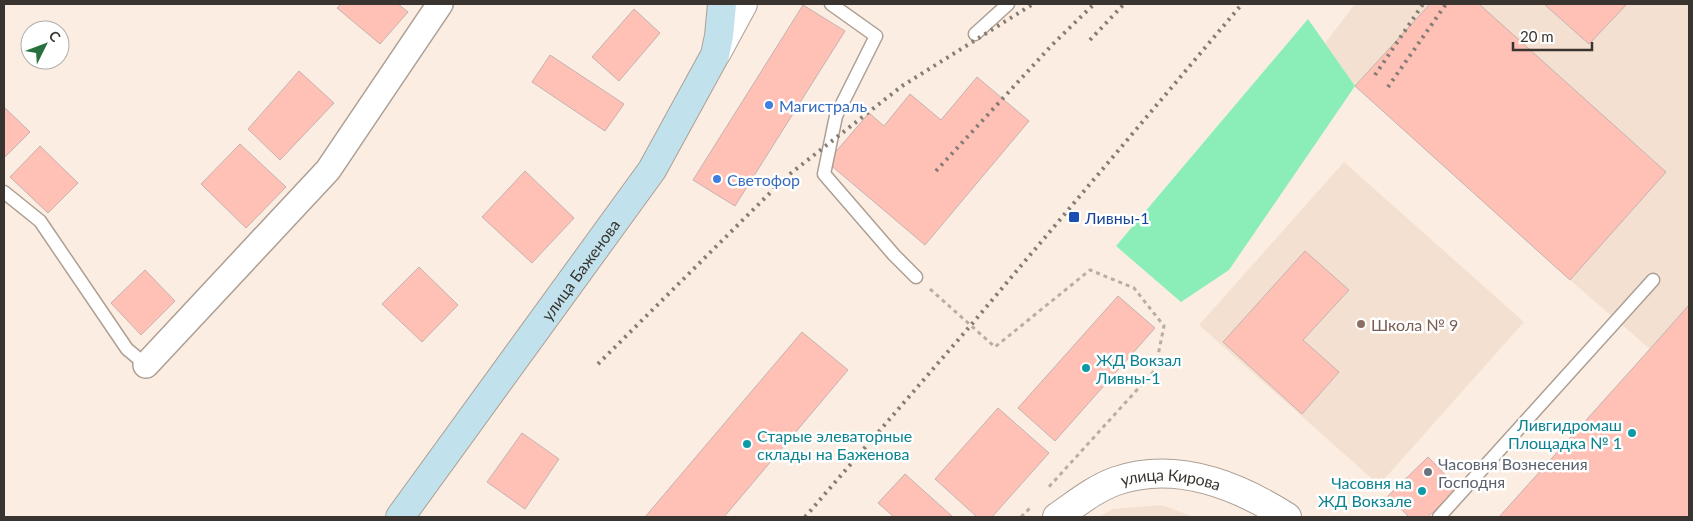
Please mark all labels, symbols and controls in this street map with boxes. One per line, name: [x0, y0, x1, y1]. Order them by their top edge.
north arrow: [20, 20, 70, 70]
scale bar: [1513, 20, 1592, 52]
text: С: [46, 27, 65, 46]
text: 20 m: [1520, 27, 1554, 45]
place label: Магистраль: [779, 96, 867, 115]
marker: Магистраль: [763, 99, 775, 111]
place label: Светофор: [727, 170, 800, 189]
marker: Светофор: [711, 173, 723, 185]
place label: Ливны-1: [1084, 208, 1149, 227]
marker: Ливны-1: [1067, 210, 1081, 224]
street label: улица Баженова: [537, 215, 623, 324]
place label: Школа № 9: [1371, 315, 1458, 334]
marker: Школа № 9: [1355, 318, 1367, 330]
place label: ЖД Вокзал Ливны-1: [1095, 350, 1181, 387]
marker: ЖД Вокзал Ливны-1: [1080, 362, 1092, 374]
place label: Ливгидромаш Площадка № 1: [1508, 415, 1622, 452]
place label: Старые элеваторные склады на Баженова: [757, 426, 912, 463]
marker: Ливгидромаш Площадка № 1: [1626, 427, 1638, 439]
marker: Старые элеваторные склады на Баженова: [741, 438, 753, 450]
place label: Часовня Вознесения Господня: [1438, 454, 1588, 491]
street label: улица Кирова: [1118, 464, 1223, 493]
marker: Часовня Вознесения Господня: [1422, 466, 1434, 478]
place label: Часовня на ЖД Вокзале: [1318, 473, 1412, 510]
marker: Часовня на ЖД Вокзале: [1416, 485, 1428, 497]

